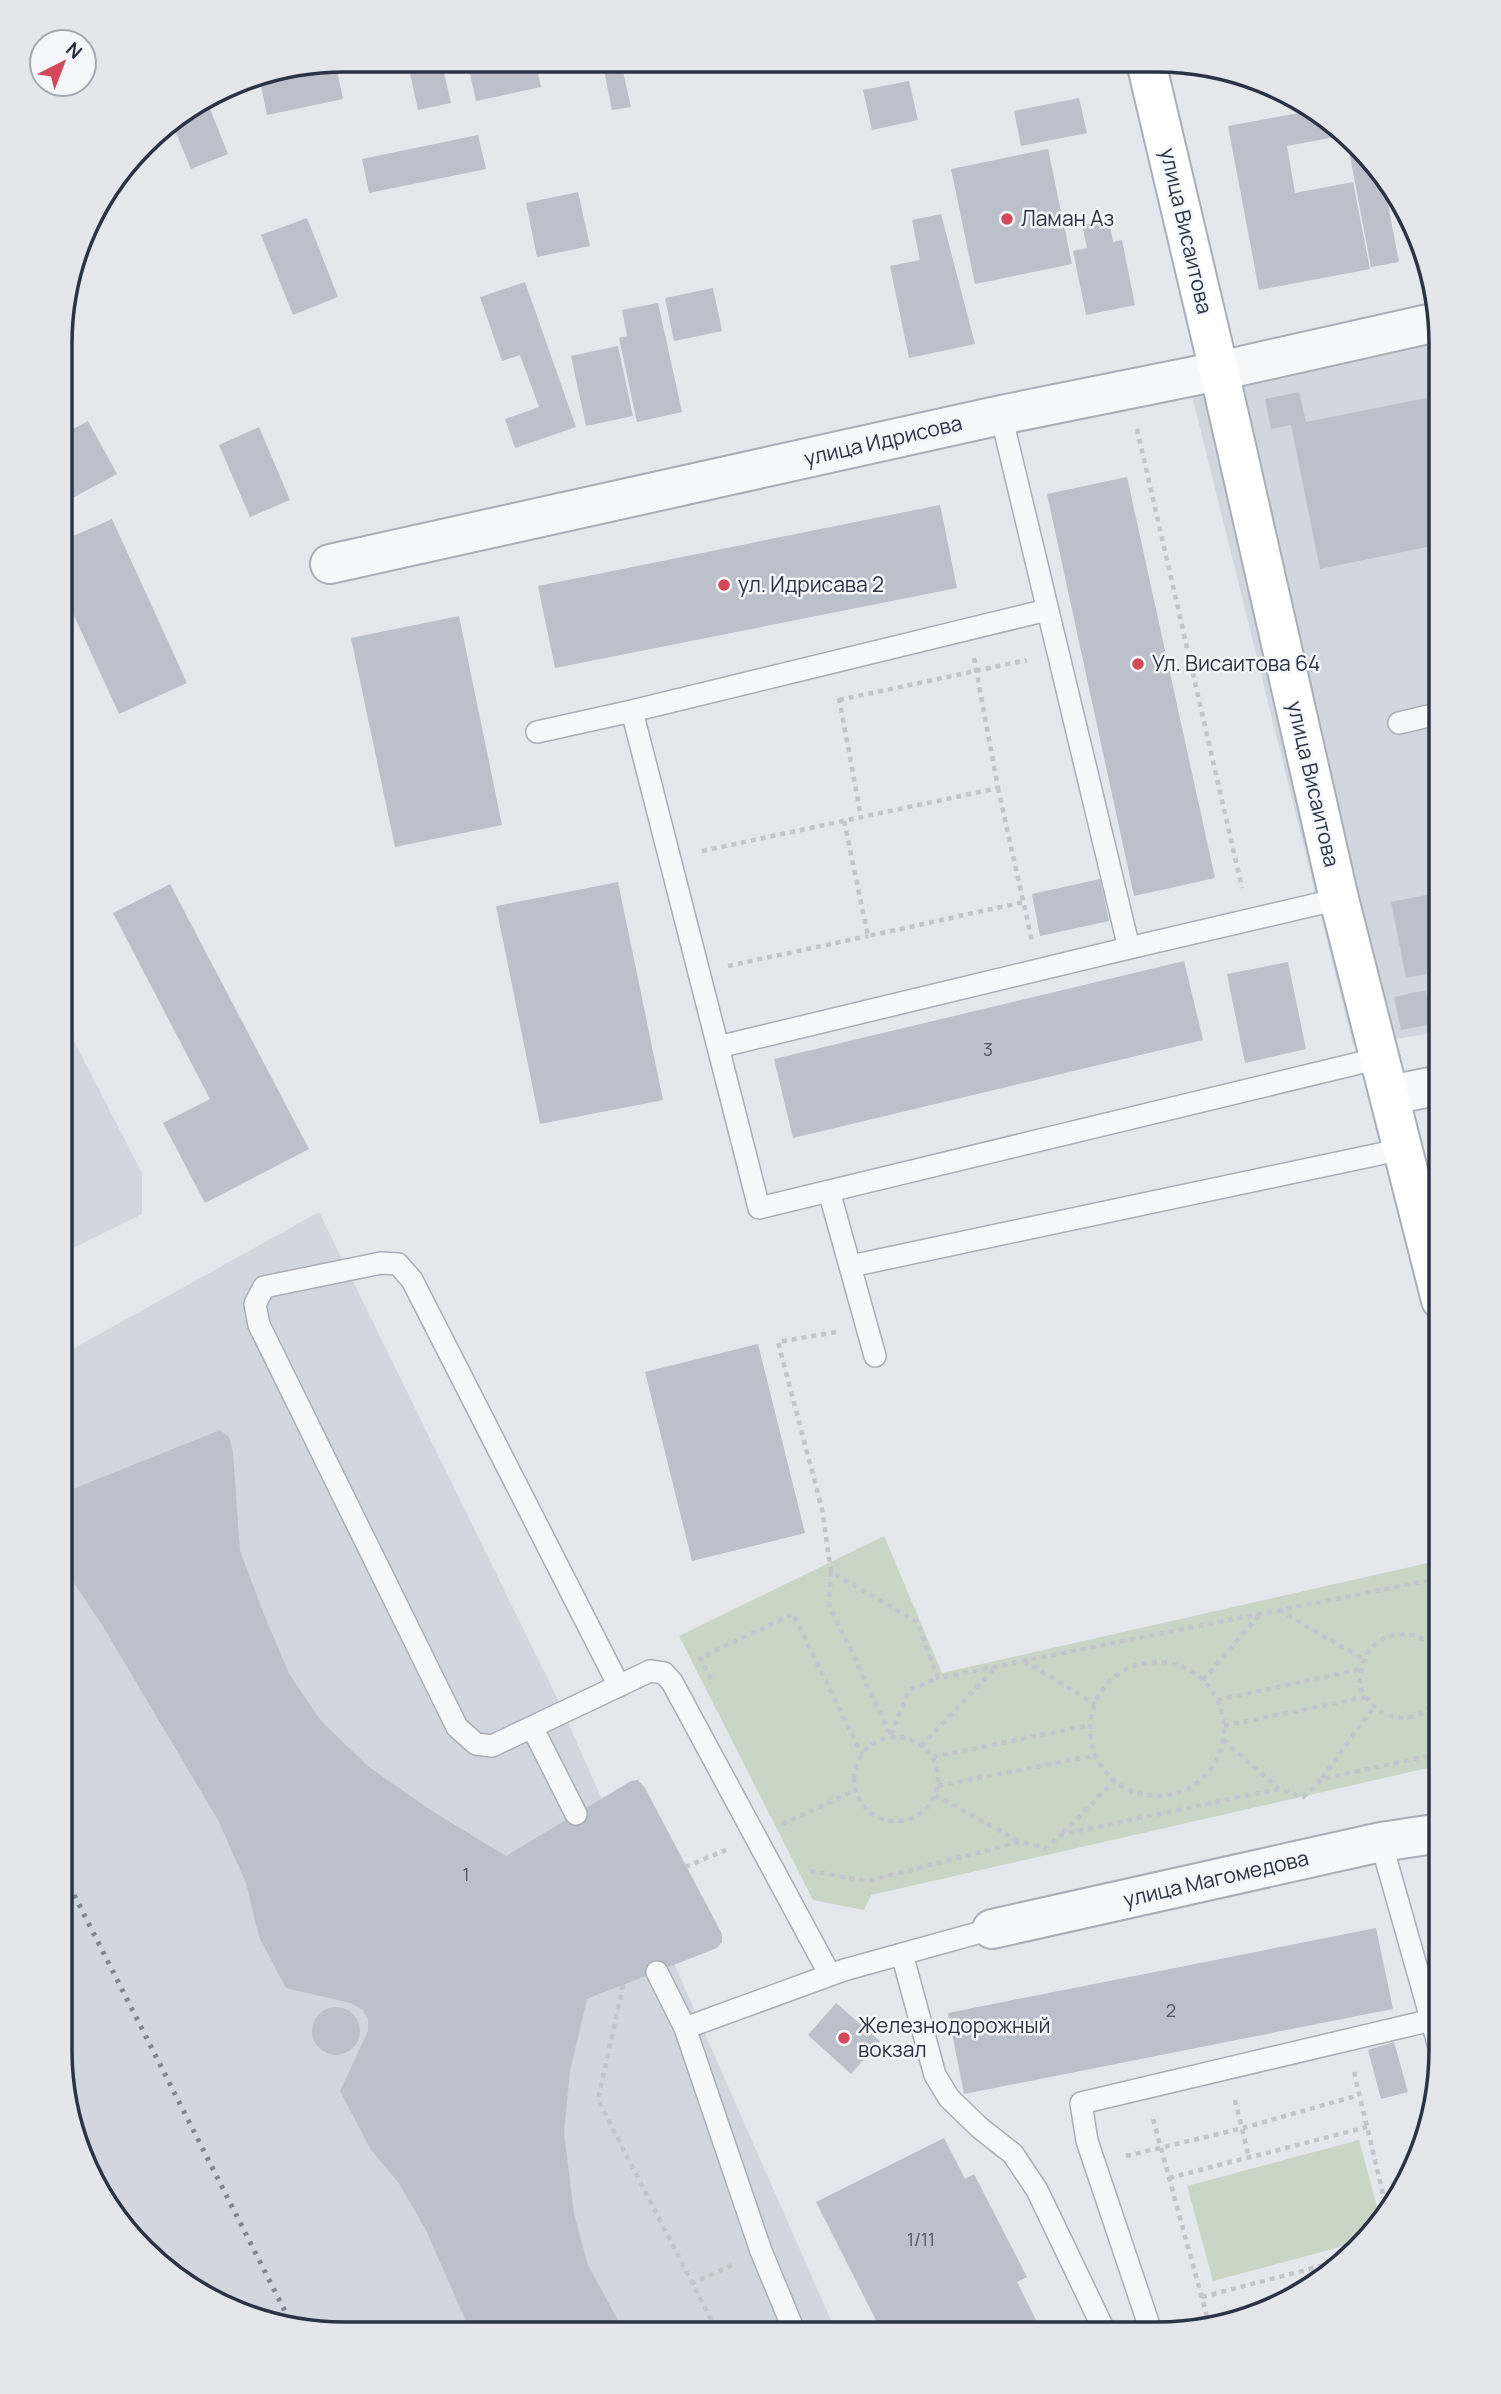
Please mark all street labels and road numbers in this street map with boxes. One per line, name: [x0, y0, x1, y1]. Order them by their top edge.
street label: улица Висаитова: [1154, 145, 1220, 316]
street label: улица Идрисова: [801, 408, 965, 472]
street label: улица Висаитова: [1281, 698, 1347, 869]
street label: улица Магомедова: [1120, 1843, 1311, 1913]

